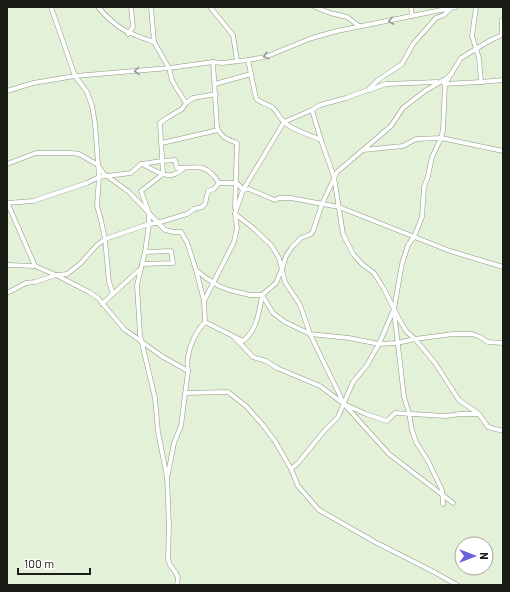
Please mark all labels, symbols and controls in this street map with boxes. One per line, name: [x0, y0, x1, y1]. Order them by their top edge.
one-way arrow: [388, 16, 394, 24]
one-way arrow: [263, 51, 270, 60]
one-way arrow: [134, 66, 140, 75]
north arrow: [454, 536, 494, 576]
scale bar: [18, 550, 90, 576]
text: N: [478, 552, 491, 560]
text: 100 m: [24, 556, 54, 570]

